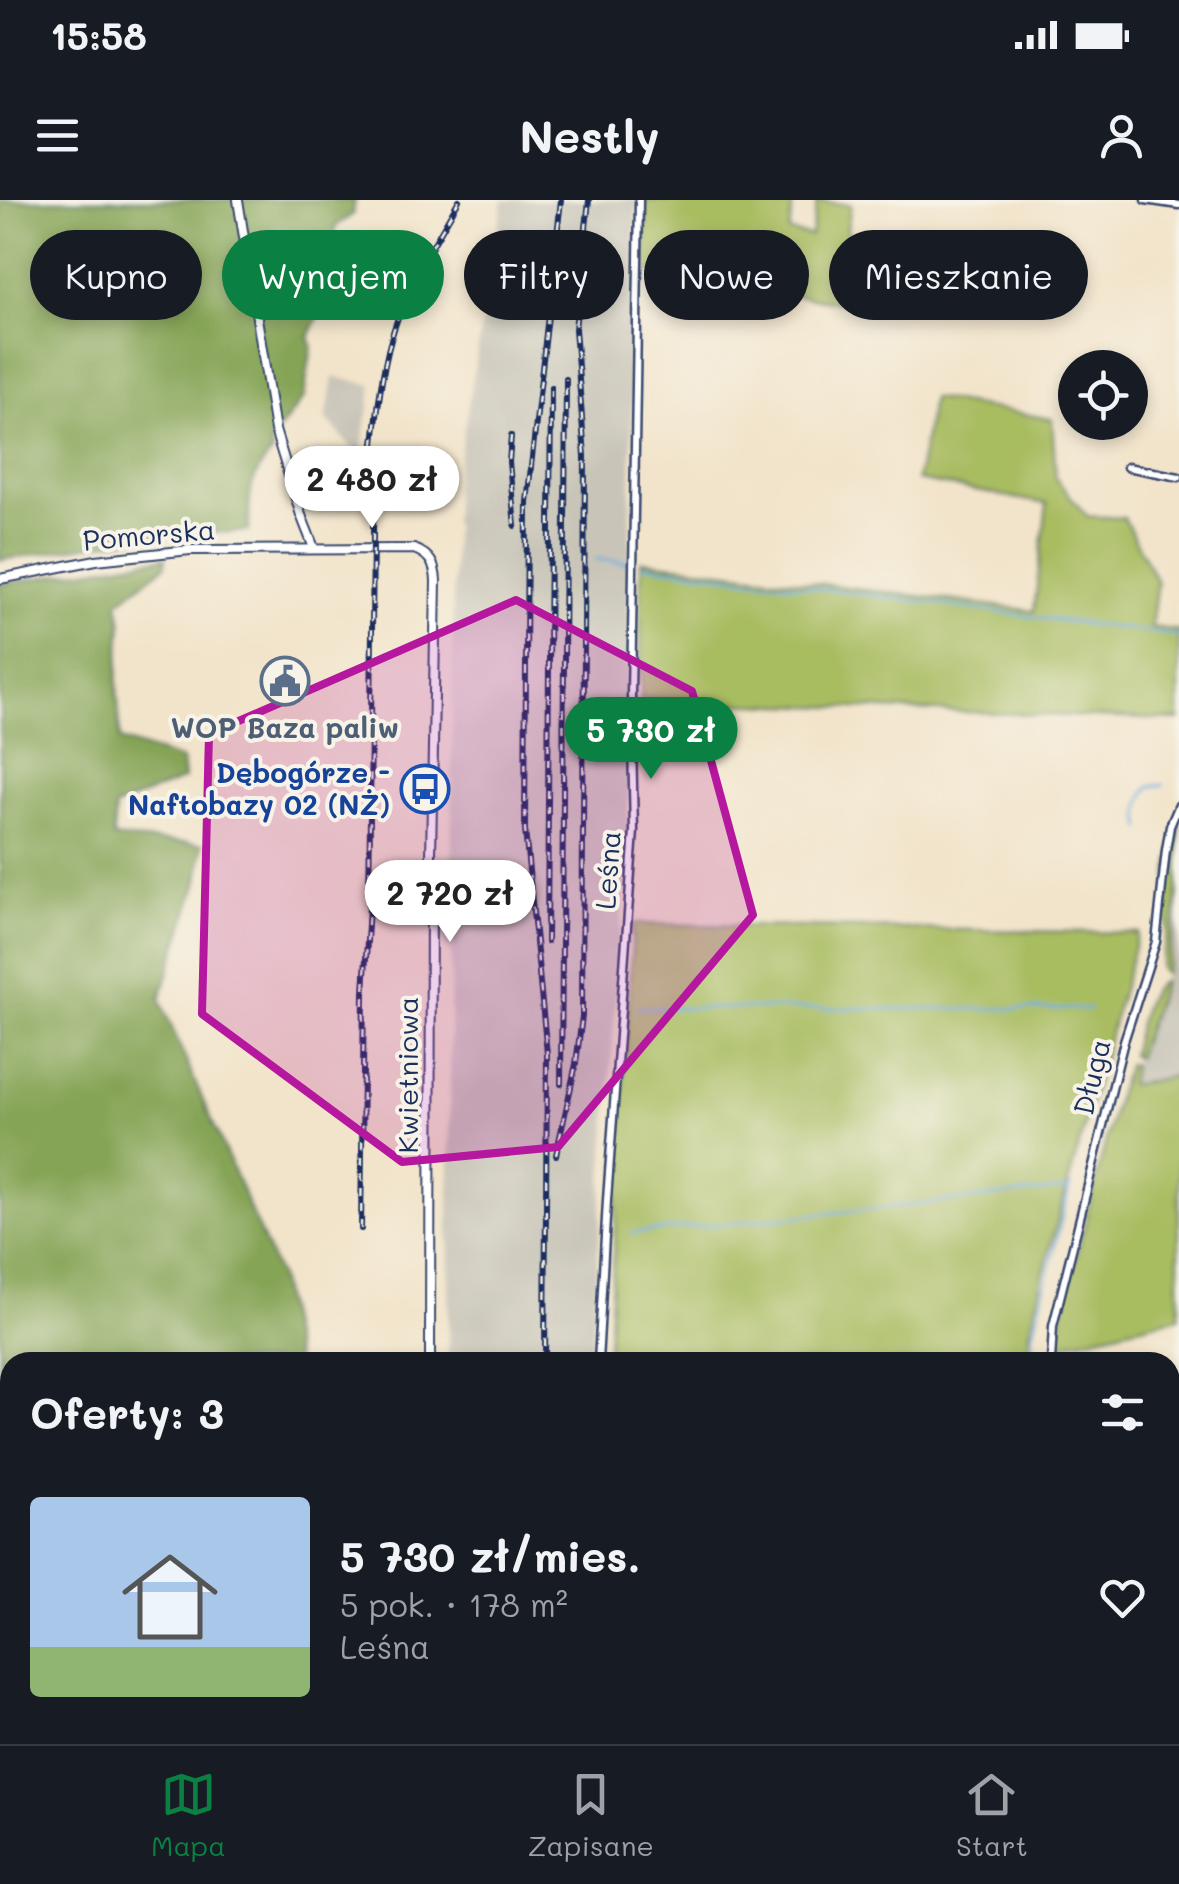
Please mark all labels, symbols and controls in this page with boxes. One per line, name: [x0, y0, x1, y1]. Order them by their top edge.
text: 15:58: [50, 10, 147, 60]
text: Nestly: [519, 106, 660, 164]
icon: menu: [30, 108, 85, 163]
icon: person: [1094, 108, 1149, 163]
chip: Kupno: [30, 230, 202, 320]
chip: Wynajem: [222, 230, 444, 320]
chip: Filtry: [464, 230, 624, 320]
chip: Nowe: [644, 230, 809, 320]
chip: Mieszkanie: [829, 230, 1088, 320]
map controls: [1058, 350, 1148, 440]
button: locate: [1058, 350, 1148, 440]
pin: 2 480 zł: [269, 446, 475, 531]
text: 2 480 zł: [306, 457, 438, 499]
street label: Pomorska: [81, 510, 217, 558]
public building icon: WOP Baza paliw: [259, 655, 311, 707]
pin: 5 730 zł: [548, 697, 754, 782]
text: 5 730 zł: [587, 708, 715, 750]
place label: WOP Baza paliw: [171, 709, 399, 745]
place label: Dębogórze - Naftobazy 02 (NŻ): [128, 754, 390, 823]
bus stop icon: Dębogórze - Naftobazy 02 (NŻ): [399, 763, 451, 815]
street label: Leśna: [586, 829, 628, 910]
pin: 2 720 zł: [347, 860, 553, 945]
text: 2 720 zł: [387, 871, 513, 913]
street label: Kwietniowa: [389, 997, 425, 1153]
street label: Długa: [1064, 1035, 1118, 1118]
text: Oferty: 3: [30, 1385, 224, 1440]
icon: filters: [1095, 1385, 1150, 1440]
text: 5 730 zł/mies.: [340, 1528, 640, 1583]
icon: home: [110, 1537, 230, 1657]
icon: heart: [1095, 1570, 1150, 1625]
text: 5 pok. · 178 m²: [340, 1583, 568, 1625]
text: Leśna: [340, 1625, 430, 1667]
tab: Mapa: [151, 1767, 226, 1863]
tab: Zapisane: [528, 1767, 654, 1863]
tab: Start: [956, 1767, 1028, 1863]

